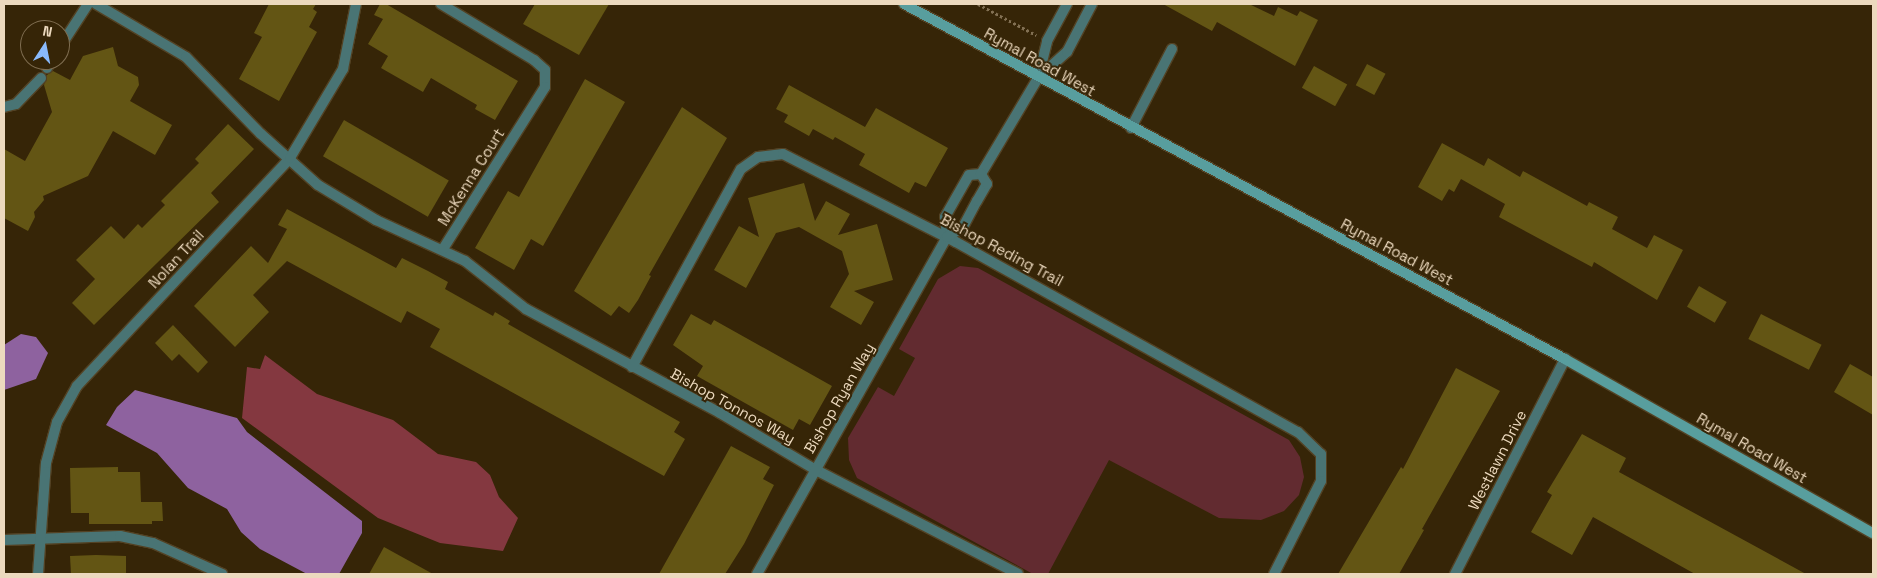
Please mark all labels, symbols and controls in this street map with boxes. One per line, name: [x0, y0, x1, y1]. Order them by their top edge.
north arrow: [20, 20, 70, 70]
text: N: [41, 22, 54, 41]
street label: Rymal Road West: [981, 24, 1099, 100]
street label: McKenna Court: [434, 125, 508, 229]
street label: Bishop Reding Trail: [937, 210, 1067, 290]
street label: Rymal Road West: [1338, 215, 1456, 289]
street label: Nolan Trail: [144, 226, 208, 292]
street label: Bishop Ryan Way: [800, 340, 878, 456]
street label: Bishop Tonnos Way: [667, 364, 799, 448]
street label: Westlawn Drive: [1464, 407, 1530, 513]
street label: Rymal Road West: [1693, 409, 1811, 487]

